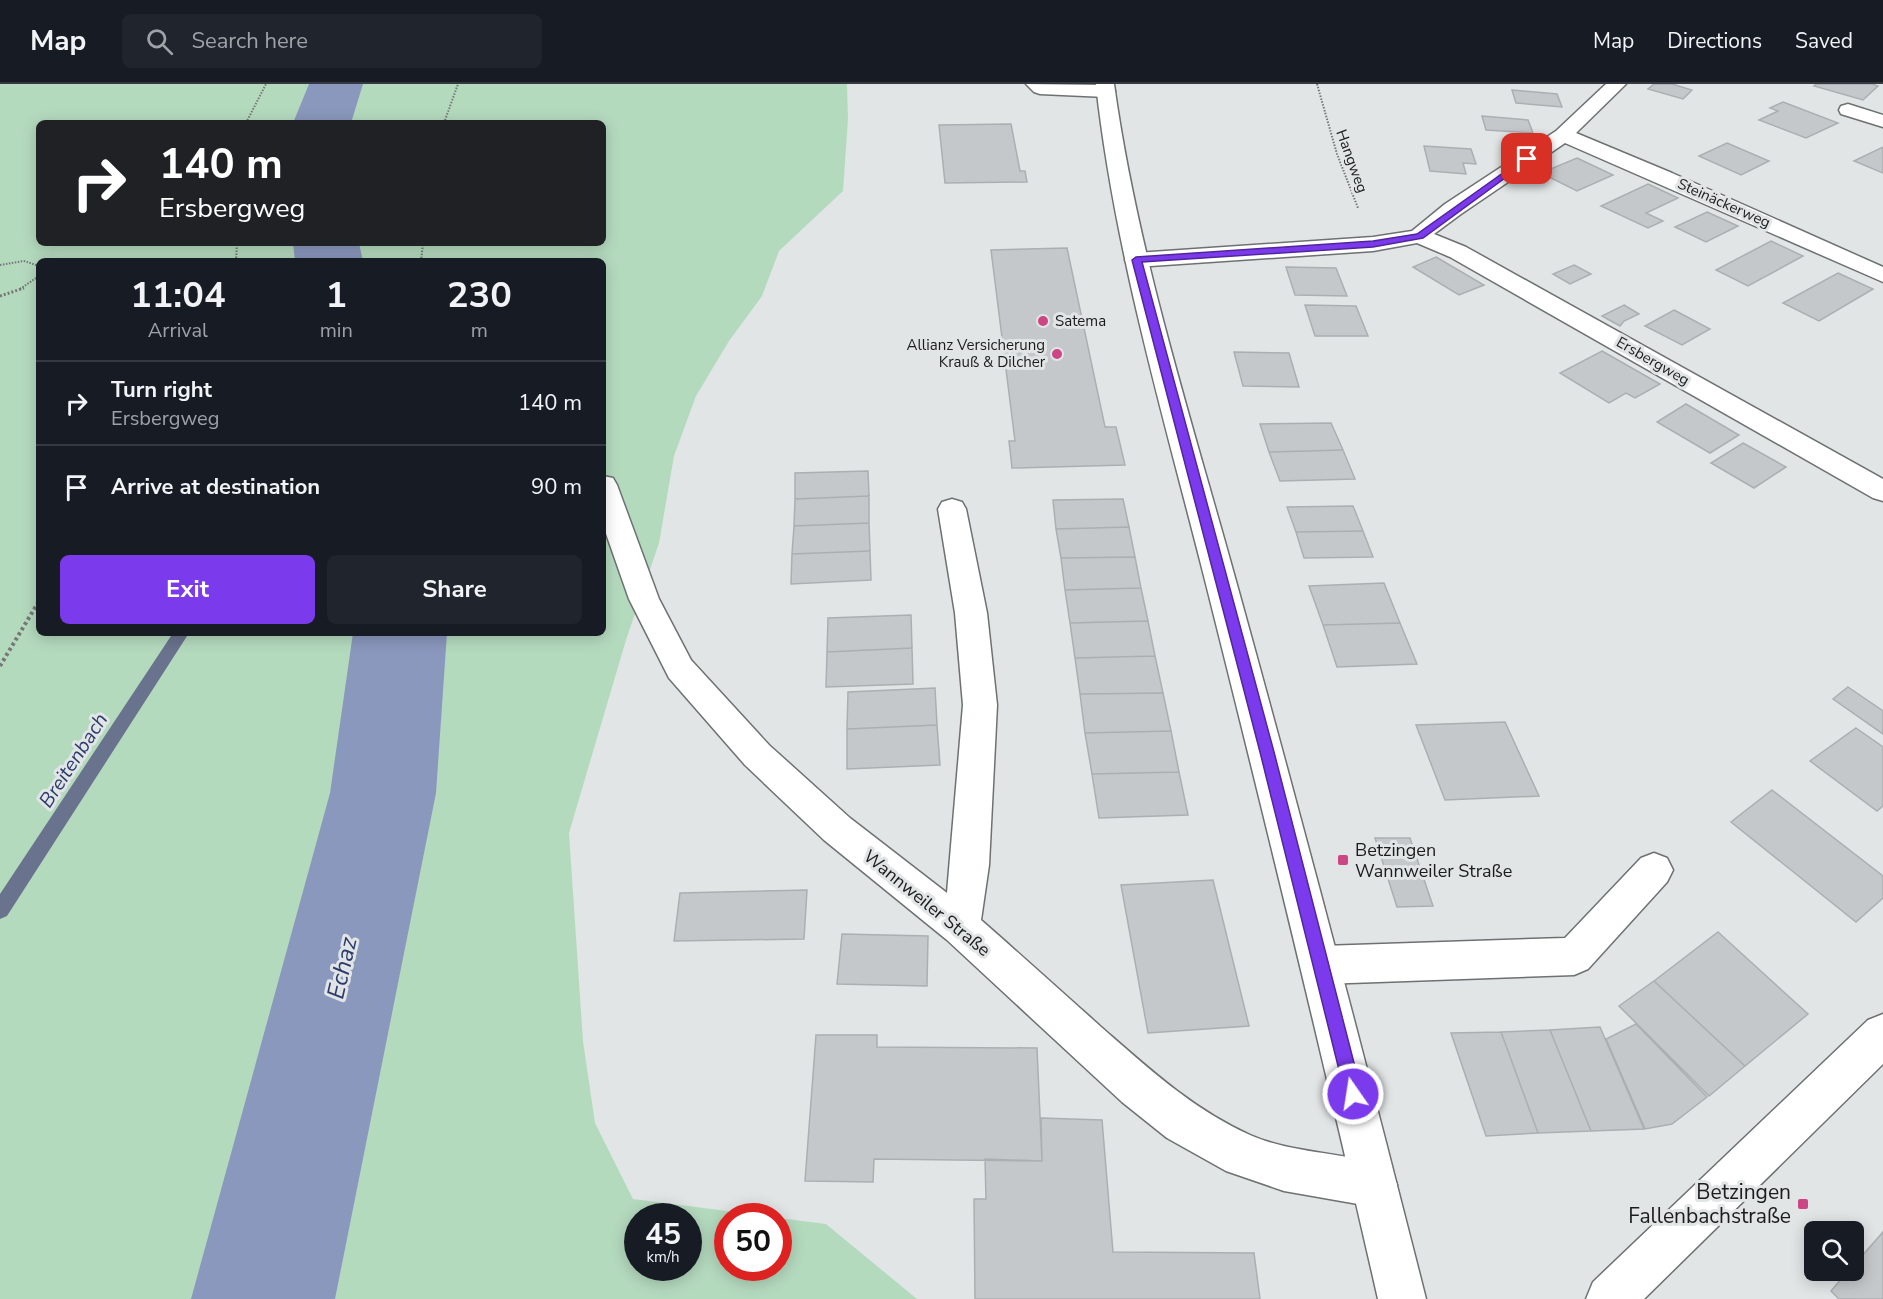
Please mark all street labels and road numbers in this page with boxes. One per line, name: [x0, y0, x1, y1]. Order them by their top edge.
street label: Hangweg: [1331, 127, 1373, 195]
street label: Steinäckerweg: [1674, 174, 1774, 232]
street label: Ersbergweg: [1613, 332, 1693, 390]
street label: Wannweiler Straße: [858, 844, 996, 962]

